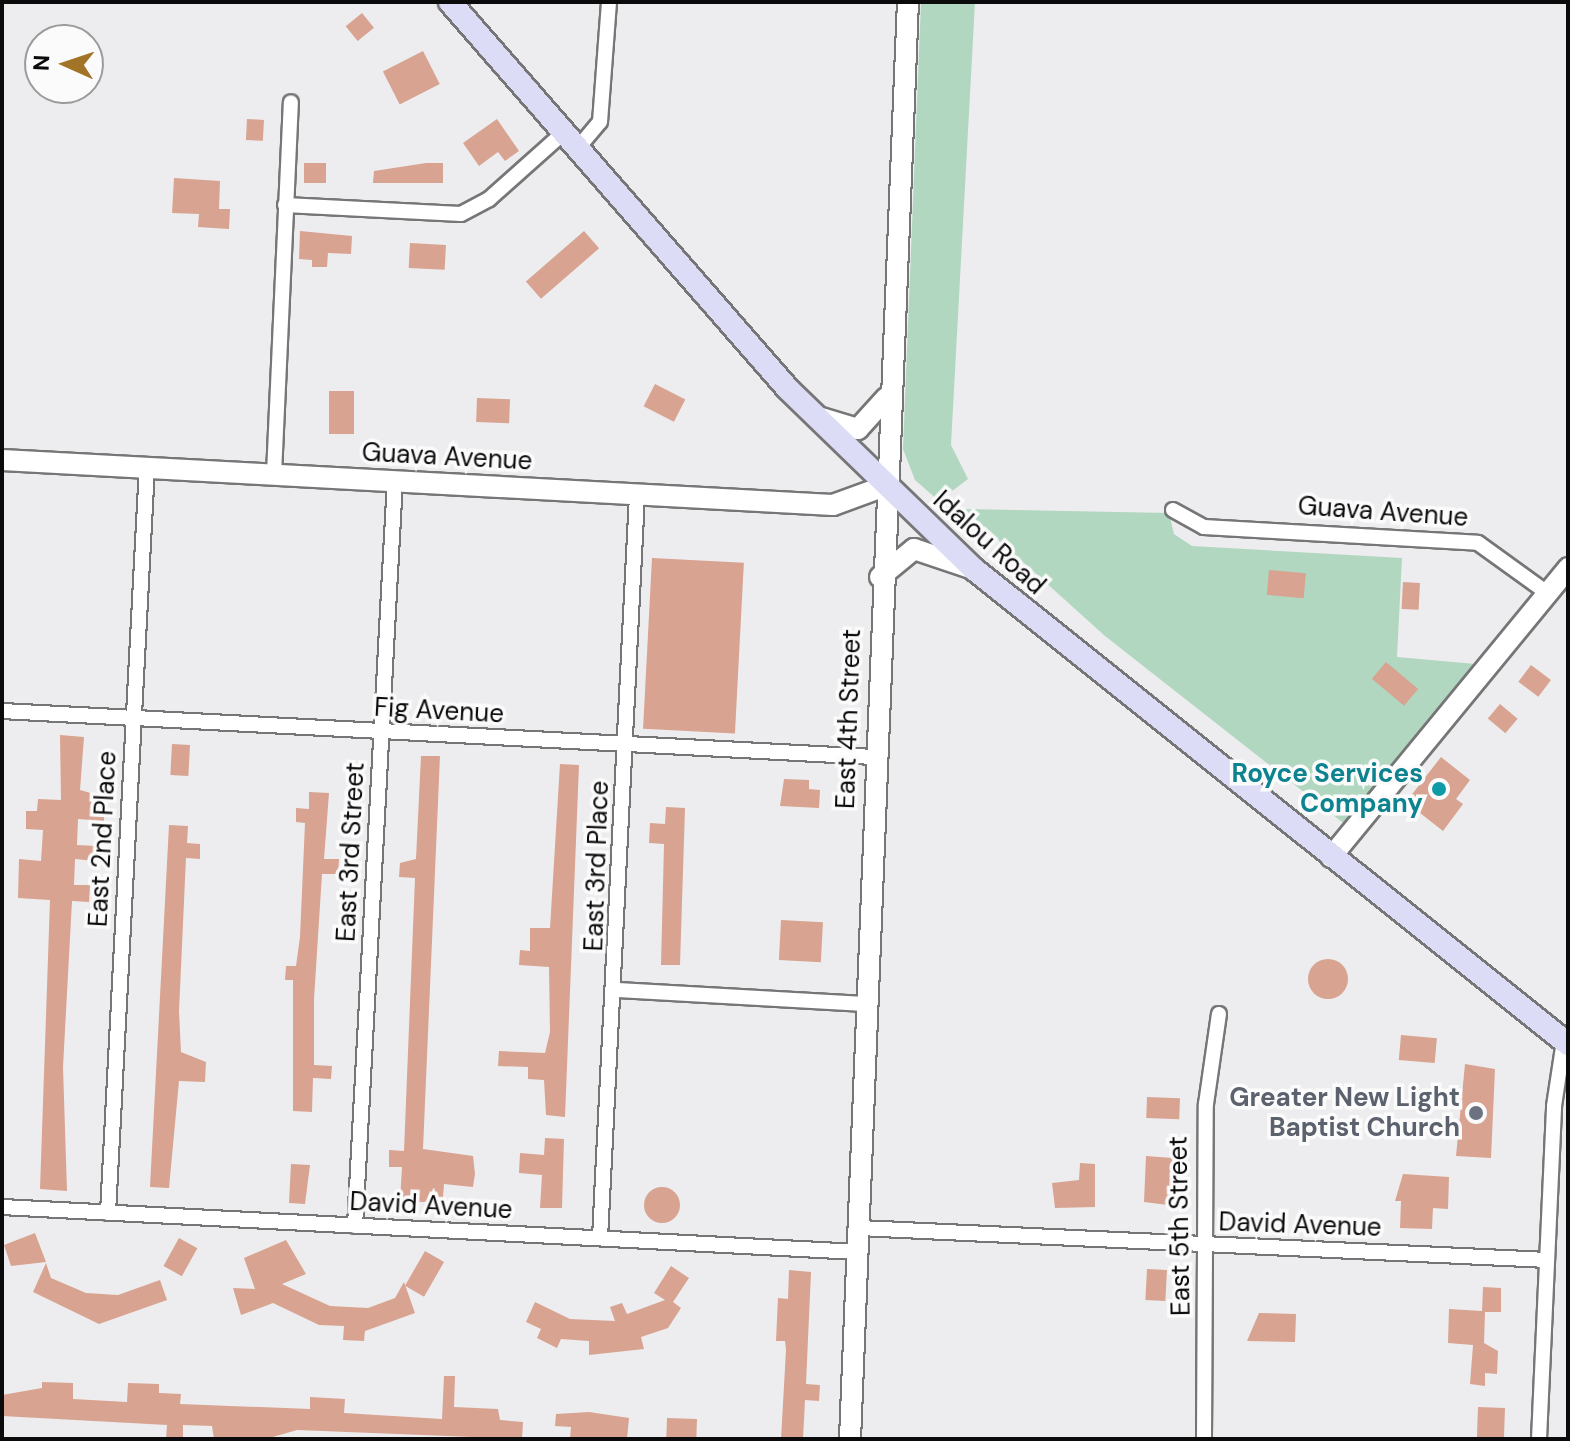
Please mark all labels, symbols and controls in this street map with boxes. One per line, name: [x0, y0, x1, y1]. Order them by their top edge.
north arrow: [24, 24, 104, 104]
text: N: [27, 54, 56, 72]
street label: Guava Avenue: [361, 437, 533, 477]
street label: Idalou Road: [927, 485, 1051, 601]
street label: Guava Avenue: [1297, 490, 1469, 534]
street label: East 4th Street: [830, 629, 868, 809]
street label: Fig Avenue: [373, 692, 505, 730]
street label: East 2nd Place: [83, 750, 123, 928]
place label: Royce Services Company: [1232, 758, 1423, 820]
street label: East 3rd Street: [331, 761, 371, 943]
street label: East 3rd Place: [578, 780, 616, 952]
marker: Royce Services Company: [1430, 780, 1448, 798]
place label: Greater New Light Baptist Church: [1229, 1082, 1460, 1144]
marker: Greater New Light Baptist Church: [1467, 1104, 1485, 1122]
street label: East 5th Street: [1163, 1136, 1197, 1316]
street label: David Avenue: [349, 1186, 513, 1226]
street label: David Avenue: [1218, 1207, 1382, 1243]

